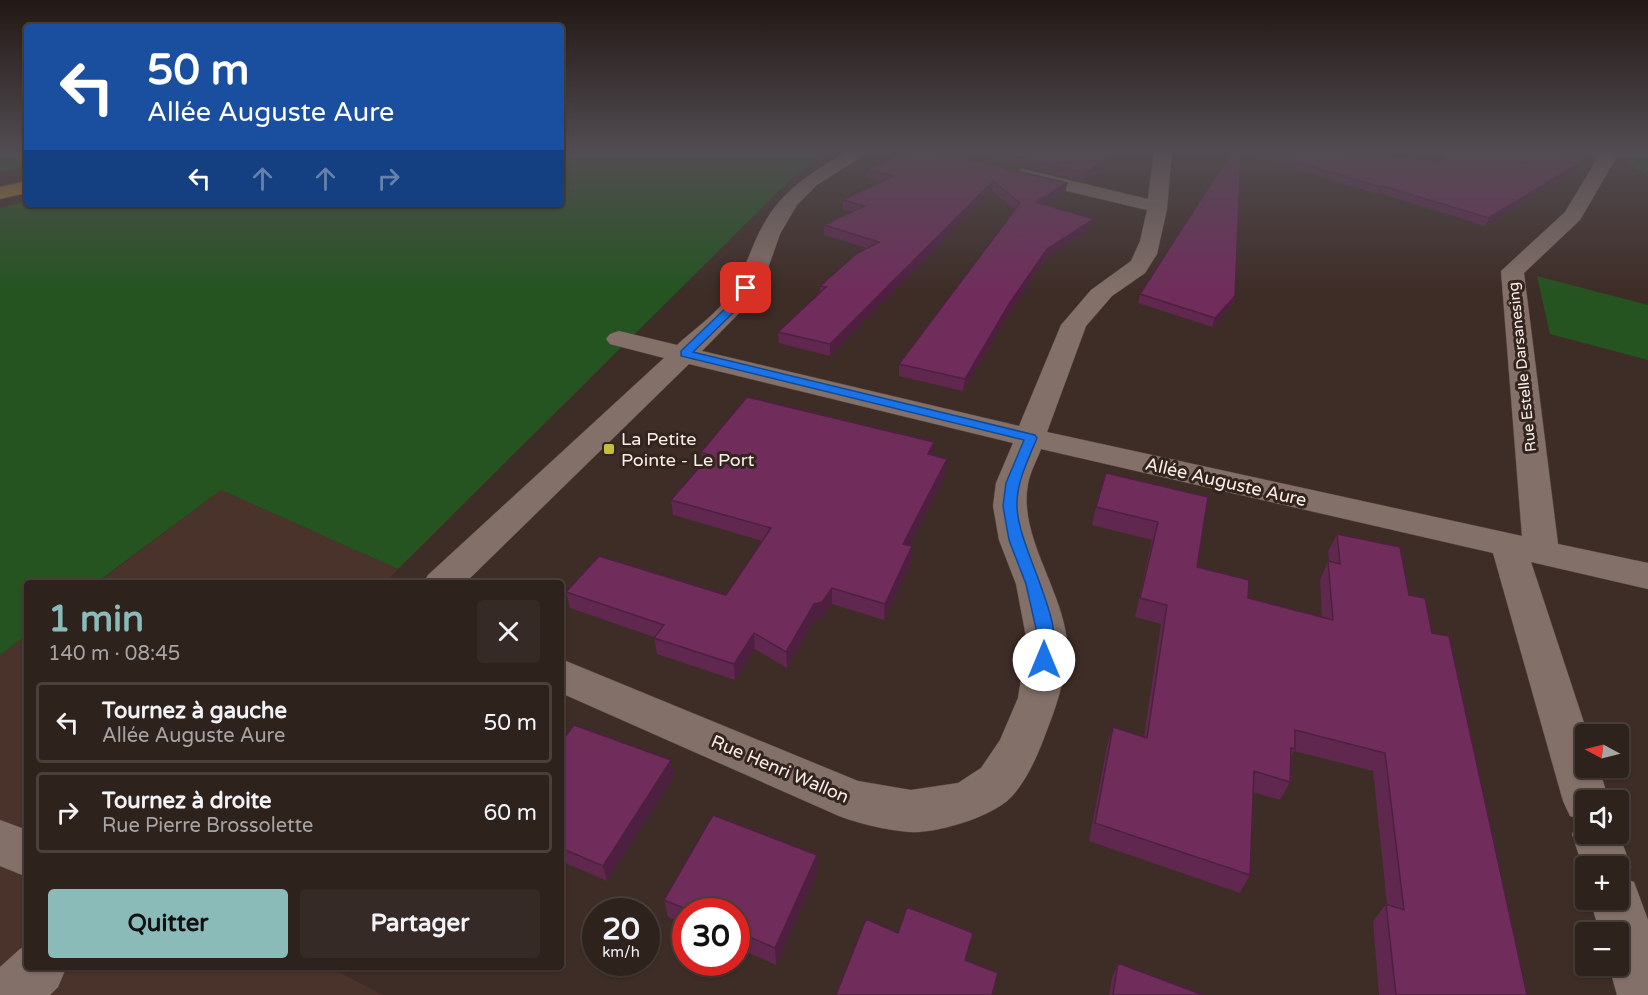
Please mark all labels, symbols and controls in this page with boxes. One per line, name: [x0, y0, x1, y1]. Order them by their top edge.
text: 50 m: [147, 45, 249, 96]
icon: left: [48, 48, 126, 126]
text: Allée Auguste Aure: [147, 96, 394, 129]
icon: left: [183, 162, 216, 195]
icon: ahead: [246, 162, 279, 195]
icon: ahead: [309, 162, 342, 195]
icon: right: [372, 162, 405, 195]
pin: [720, 262, 771, 313]
icon: arrive: [729, 271, 762, 304]
street label: Rue Estelle Darsanesing: [1504, 281, 1540, 453]
place label: La Petite Pointe - Le Port: [621, 428, 755, 471]
marker: La Petite Pointe - Le Port: [602, 442, 616, 456]
street label: Allée Auguste Aure: [1143, 453, 1309, 511]
text: 1 min: [48, 598, 144, 641]
button: close: [477, 600, 540, 663]
position arrow: [1012, 628, 1076, 692]
text: 140 m · 08:45: [48, 642, 180, 666]
text: Tournez à gauche: [102, 698, 287, 724]
icon: left: [51, 706, 84, 739]
text: 50 m: [483, 710, 537, 736]
text: Allée Auguste Aure: [102, 724, 285, 748]
north arrow: [1575, 724, 1629, 778]
map controls: [1575, 724, 1629, 976]
street label: Rue Henri Wallon: [708, 730, 852, 808]
text: Tournez à droite: [102, 788, 271, 814]
button: sound: [1575, 790, 1629, 844]
icon: right: [51, 796, 84, 829]
text: 60 m: [483, 800, 537, 826]
text: Rue Pierre Brossolette: [102, 814, 313, 838]
button: +: [1575, 856, 1629, 910]
button: Quitter: [48, 889, 288, 958]
button: Partager: [300, 889, 540, 958]
speed limit sign: 30: [672, 898, 750, 976]
text: 20: [602, 911, 640, 948]
button: −: [1575, 922, 1629, 976]
text: km/h: [602, 943, 640, 961]

